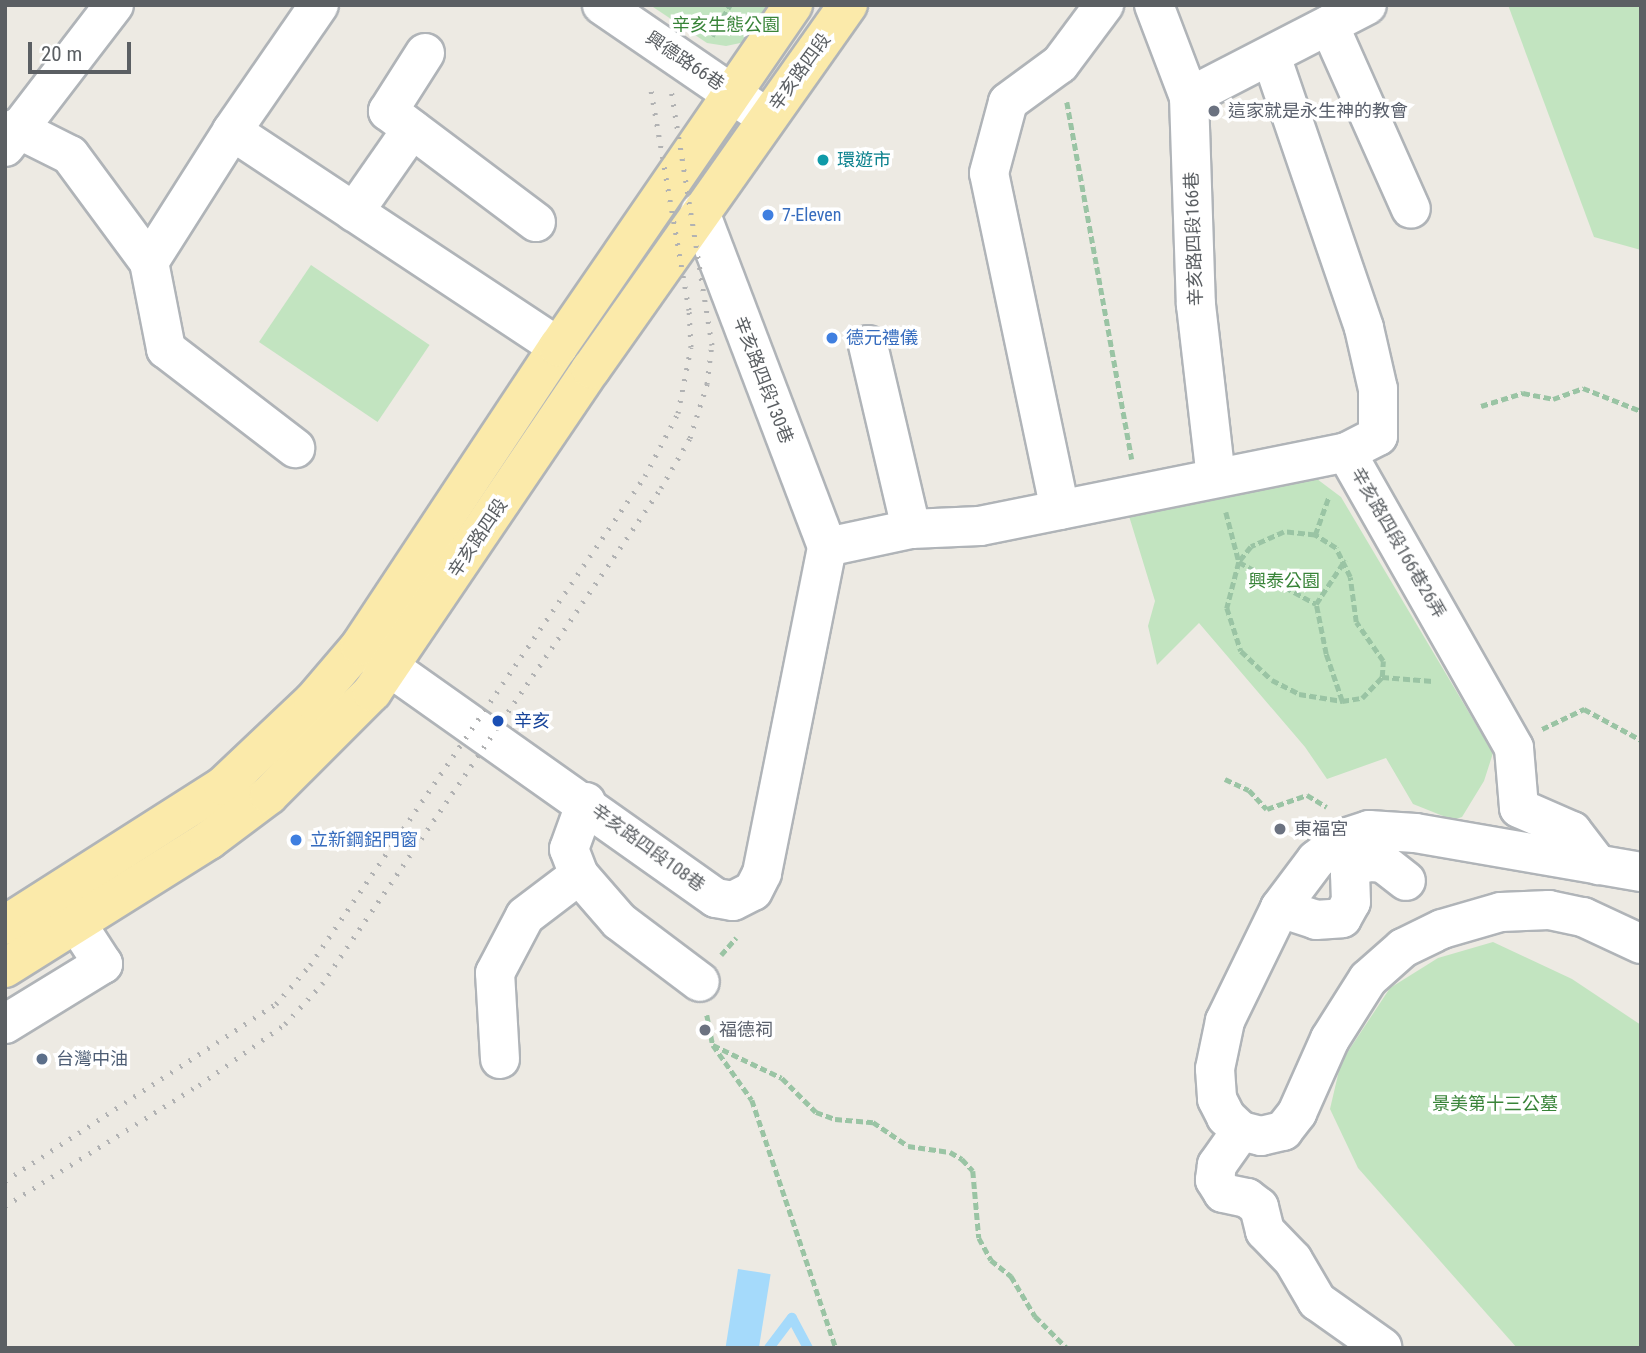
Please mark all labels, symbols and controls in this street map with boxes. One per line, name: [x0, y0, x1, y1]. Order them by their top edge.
park label: 辛亥生態公園: [672, 14, 780, 36]
street label: 興德路66巷: [642, 27, 728, 95]
scale bar: [32, 28, 135, 72]
street label: 辛亥路四段: [765, 29, 835, 115]
text: 20 m: [41, 42, 82, 66]
place label: 這家就是永生神的教會: [1228, 100, 1408, 122]
marker: 這家就是永生神的教會: [1206, 103, 1222, 119]
place label: 環遊市: [837, 149, 891, 171]
marker: 環遊市: [815, 152, 831, 168]
street label: 辛亥路四段166巷: [1181, 171, 1207, 307]
place label: 7-Eleven: [782, 204, 841, 226]
marker: 7-Eleven: [760, 207, 776, 223]
street label: 辛亥路四段130巷: [729, 313, 797, 447]
place label: 德元禮儀: [846, 327, 918, 349]
marker: 德元禮儀: [824, 330, 840, 346]
street label: 辛亥路四段166巷26弄: [1346, 464, 1450, 622]
street label: 辛亥路四段: [444, 495, 512, 581]
park label: 興泰公園: [1248, 570, 1320, 592]
place label: 辛亥: [514, 710, 550, 732]
marker: 辛亥: [488, 711, 508, 731]
street label: 辛亥路四段108巷: [587, 800, 709, 896]
place label: 東福宮: [1294, 818, 1348, 840]
marker: 東福宮: [1272, 821, 1288, 837]
place label: 立新鋼鋁門窗: [310, 829, 418, 851]
marker: 立新鋼鋁門窗: [288, 832, 304, 848]
place label: 福德祠: [719, 1019, 773, 1041]
marker: 福德祠: [697, 1022, 713, 1038]
place label: 台灣中油: [56, 1048, 128, 1070]
marker: 台灣中油: [34, 1051, 50, 1067]
park label: 景美第十三公墓: [1432, 1093, 1558, 1115]

